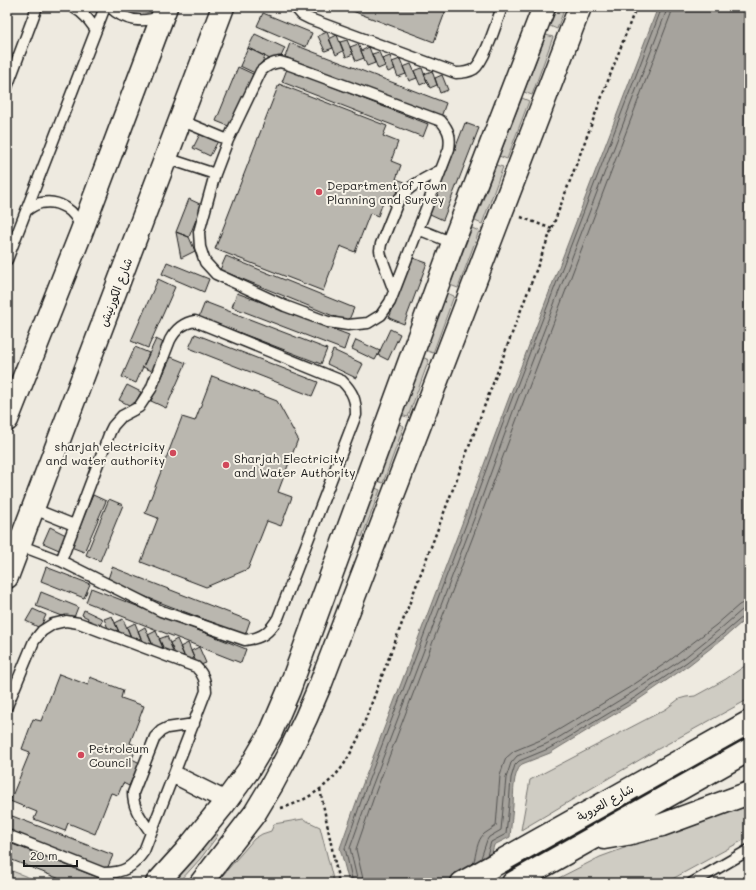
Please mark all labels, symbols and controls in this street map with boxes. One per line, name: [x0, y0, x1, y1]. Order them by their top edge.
place label: Department of Town Planning and Survey: [327, 177, 447, 207]
marker: Department of Town Planning and Survey: [314, 187, 324, 197]
street label: شارع الكورنيش: [95, 256, 137, 329]
place label: sharjah electricity and water authority: [46, 438, 165, 468]
marker: sharjah electricity and water authority: [168, 448, 178, 458]
place label: Sharjah Electricity and Water Authority: [234, 450, 355, 480]
marker: Sharjah Electricity and Water Authority: [221, 460, 231, 470]
place label: Petroleum Council: [89, 740, 149, 770]
marker: Petroleum Council: [76, 750, 86, 760]
street label: شارع العروبة: [574, 780, 637, 826]
scale bar: [24, 842, 77, 868]
text: 20 m: [30, 847, 58, 863]

